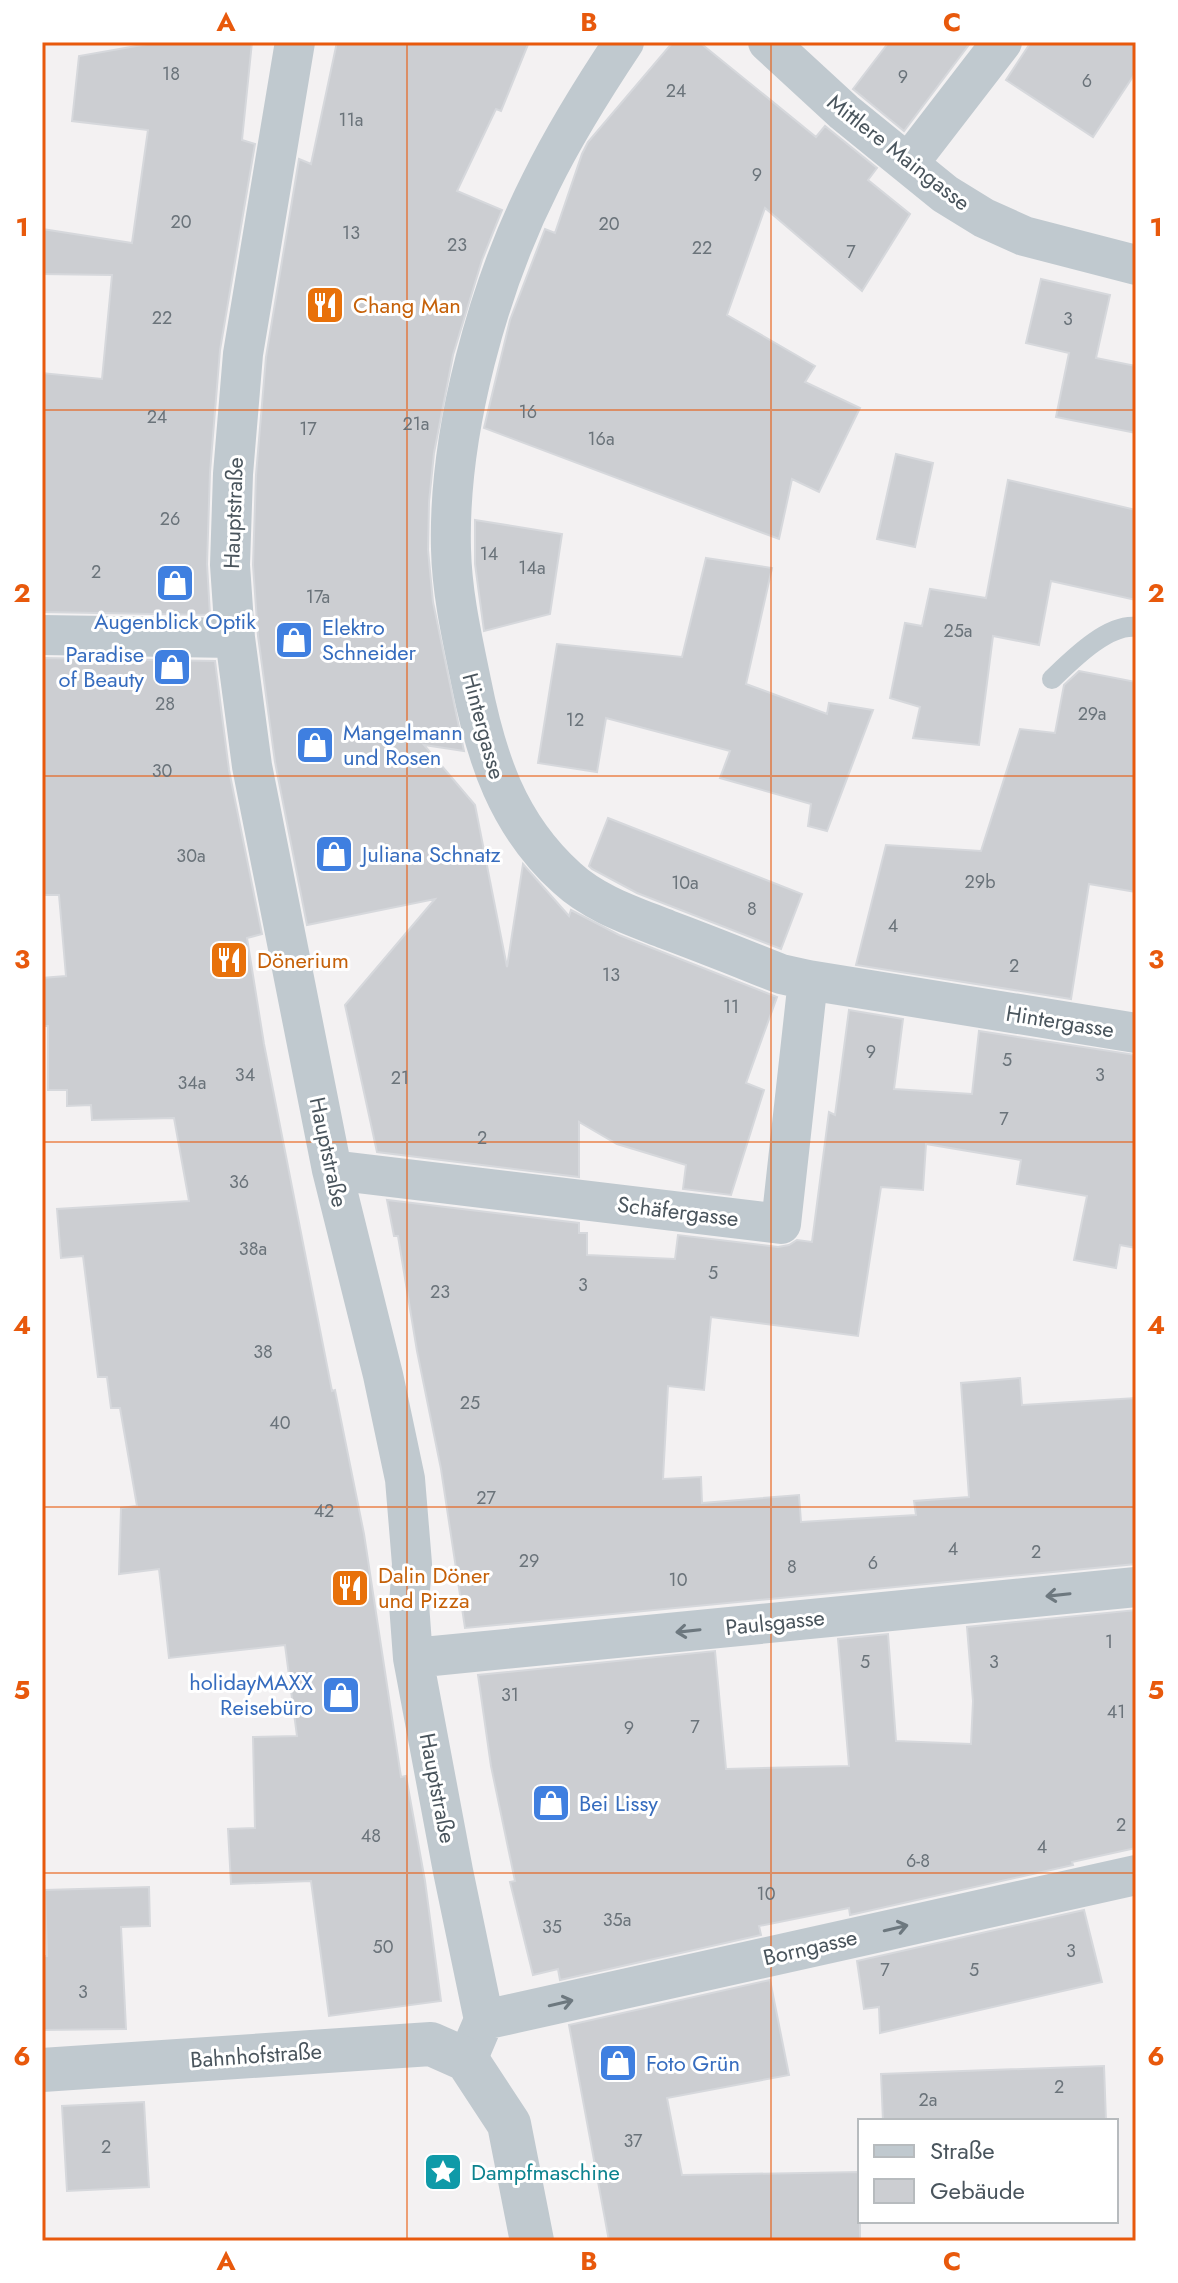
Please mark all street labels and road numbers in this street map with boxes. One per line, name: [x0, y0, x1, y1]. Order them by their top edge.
street label: Mittlere Maingasse: [821, 86, 977, 218]
street label: Hauptstraße: [215, 457, 251, 569]
street label: Hintergasse: [454, 669, 514, 783]
street label: Hintergasse: [1004, 997, 1116, 1045]
street label: Hauptstraße: [302, 1094, 356, 1210]
street label: Schäfergasse: [616, 1188, 740, 1234]
street label: Paulsgasse: [724, 1601, 826, 1643]
street label: Hauptstraße: [412, 1730, 464, 1846]
street label: Borngasse: [760, 1921, 860, 1973]
street label: Bahnhofstraße: [189, 2034, 323, 2076]

